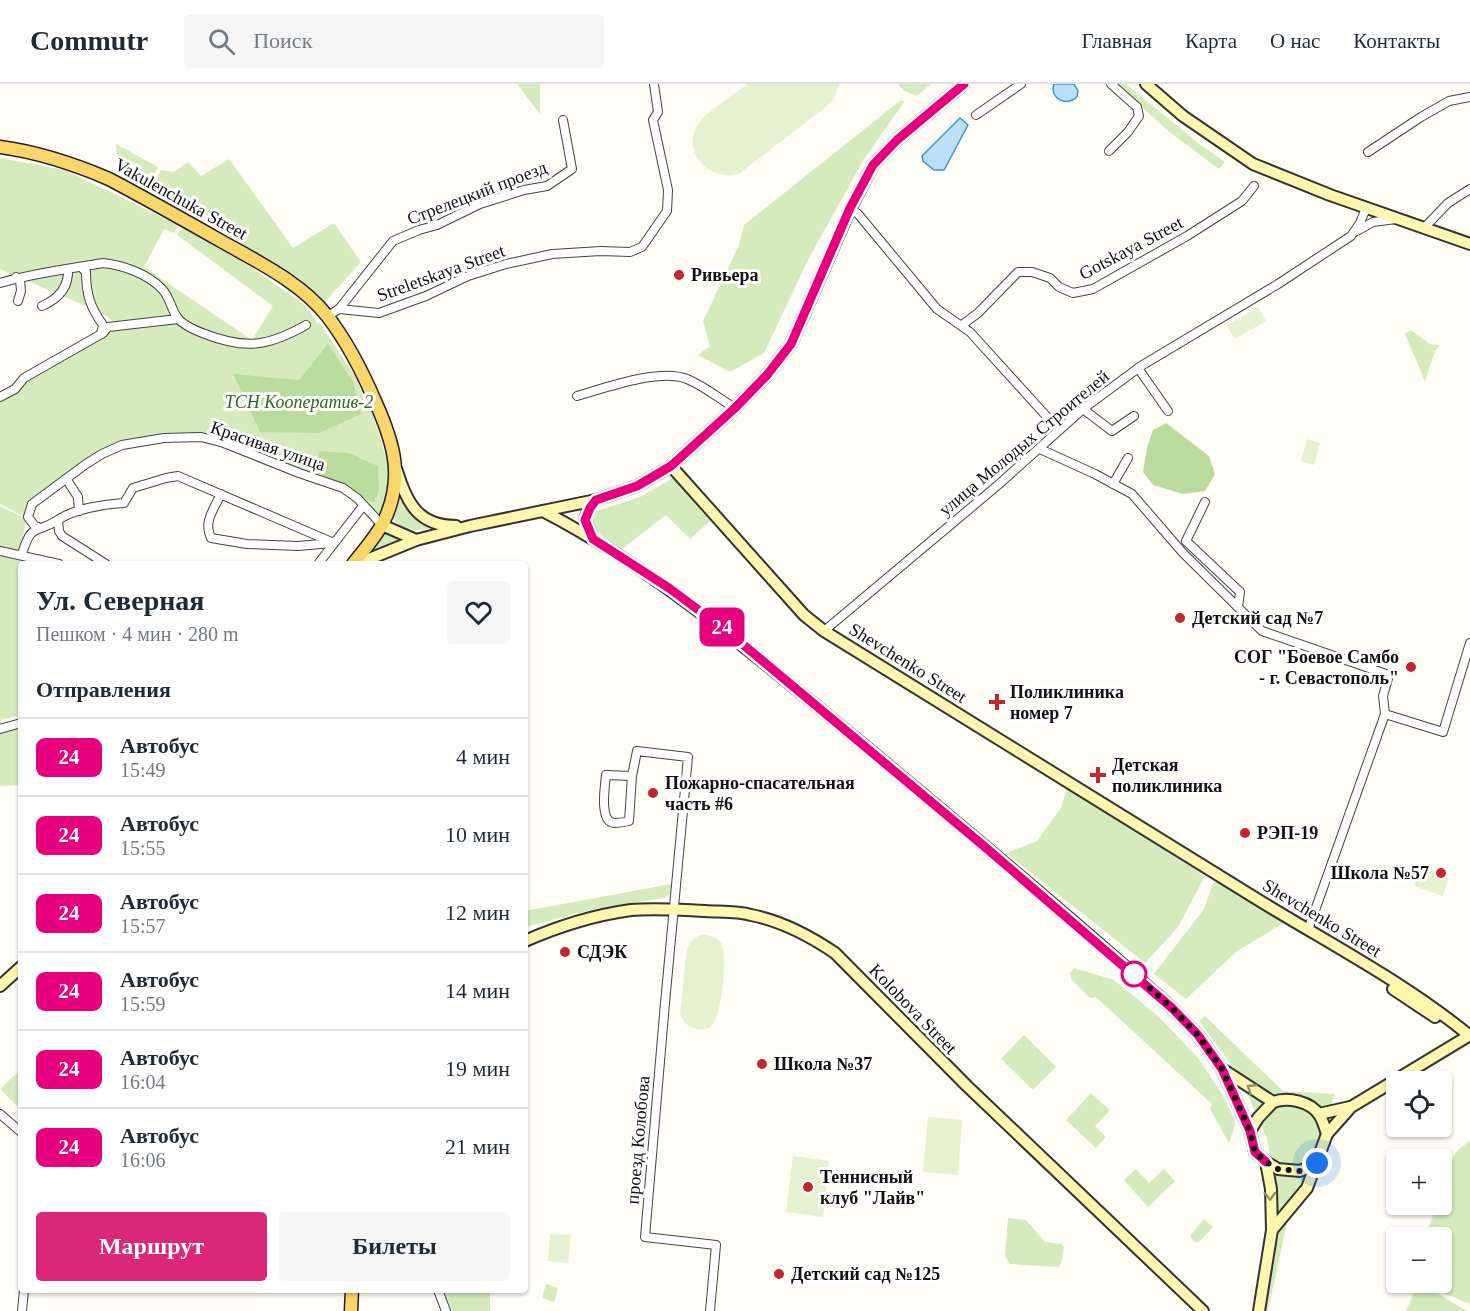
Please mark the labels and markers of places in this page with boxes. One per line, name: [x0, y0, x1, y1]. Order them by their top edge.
place label: Ривьера: [691, 265, 759, 285]
marker: Ривьера: [672, 268, 686, 282]
place label: Детский сад №7: [1192, 608, 1323, 628]
marker: Детский сад №7: [1173, 611, 1187, 625]
place label: СОГ "Боевое Самбо - г. Севастополь": [1234, 647, 1399, 688]
marker: СОГ "Боевое Самбо - г. Севастополь": [1404, 660, 1418, 674]
place label: Поликлиника номер 7: [1010, 682, 1124, 723]
marker: Поликлиника номер 7: [988, 693, 1006, 711]
place label: Детская поликлиника: [1112, 755, 1222, 796]
marker: Детская поликлиника: [1089, 766, 1107, 784]
place label: Пожарно-спасательная часть #6: [665, 773, 855, 814]
marker: Пожарно-спасательная часть #6: [646, 786, 660, 800]
place label: РЭП-19: [1257, 823, 1318, 843]
marker: РЭП-19: [1238, 826, 1252, 840]
place label: Школа №57: [1331, 863, 1429, 883]
marker: Школа №57: [1434, 866, 1448, 880]
place label: СДЭК: [577, 942, 627, 962]
marker: СДЭК: [558, 945, 572, 959]
unlabelled marker: [1121, 961, 1147, 987]
place label: Школа №37: [774, 1054, 872, 1074]
marker: Школа №37: [755, 1057, 769, 1071]
place label: Теннисный клуб "Лайв": [820, 1167, 925, 1208]
marker: Теннисный клуб "Лайв": [801, 1180, 815, 1194]
place label: Детский сад №125: [791, 1264, 940, 1284]
marker: Детский сад №125: [772, 1267, 786, 1281]

